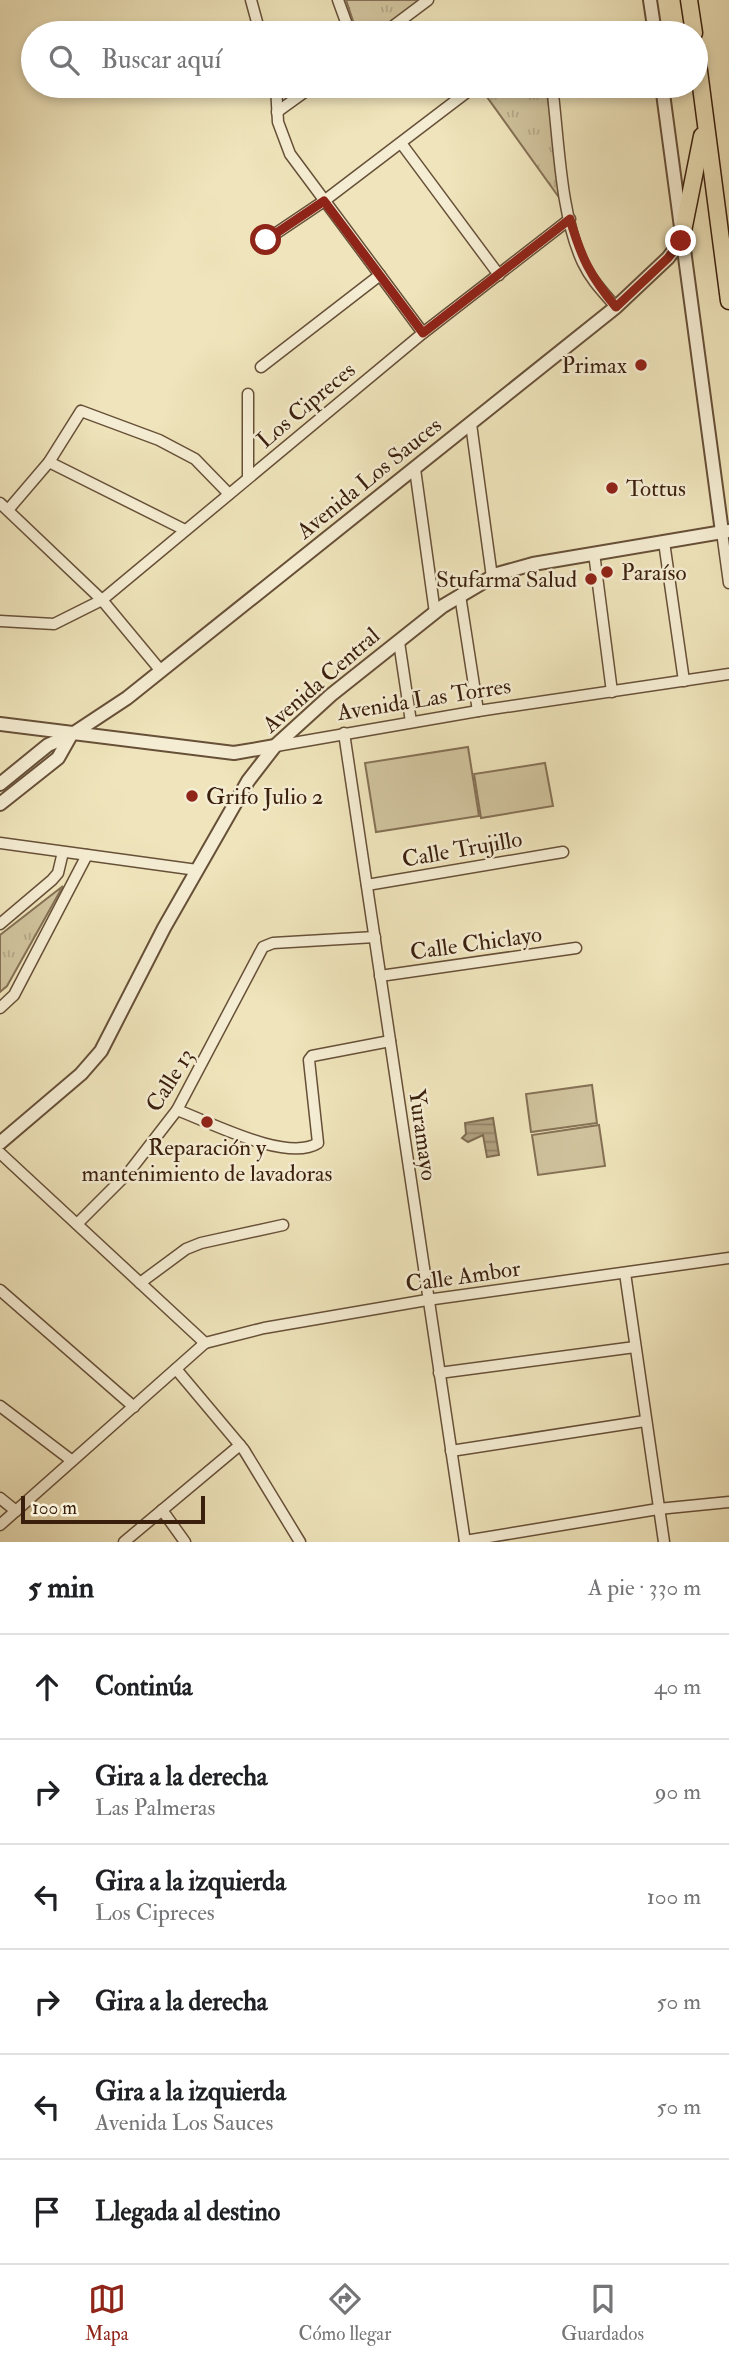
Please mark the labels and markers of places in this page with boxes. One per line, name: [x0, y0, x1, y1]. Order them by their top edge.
place label: Primax: [562, 351, 627, 380]
marker: Primax: [633, 357, 649, 373]
place label: Tottus: [626, 474, 686, 503]
marker: Tottus: [604, 480, 620, 496]
place label: Paraíso: [621, 558, 686, 587]
marker: Paraíso: [599, 564, 615, 580]
place label: Stufarma Salud: [436, 565, 577, 594]
marker: Stufarma Salud: [583, 571, 599, 587]
place label: Grifo Julio 2: [206, 782, 323, 811]
marker: Grifo Julio 2: [184, 788, 200, 804]
marker: Reparación y mantenimiento de lavadoras: [199, 1114, 215, 1130]
place label: Reparación y mantenimiento de lavadoras: [82, 1133, 333, 1188]

